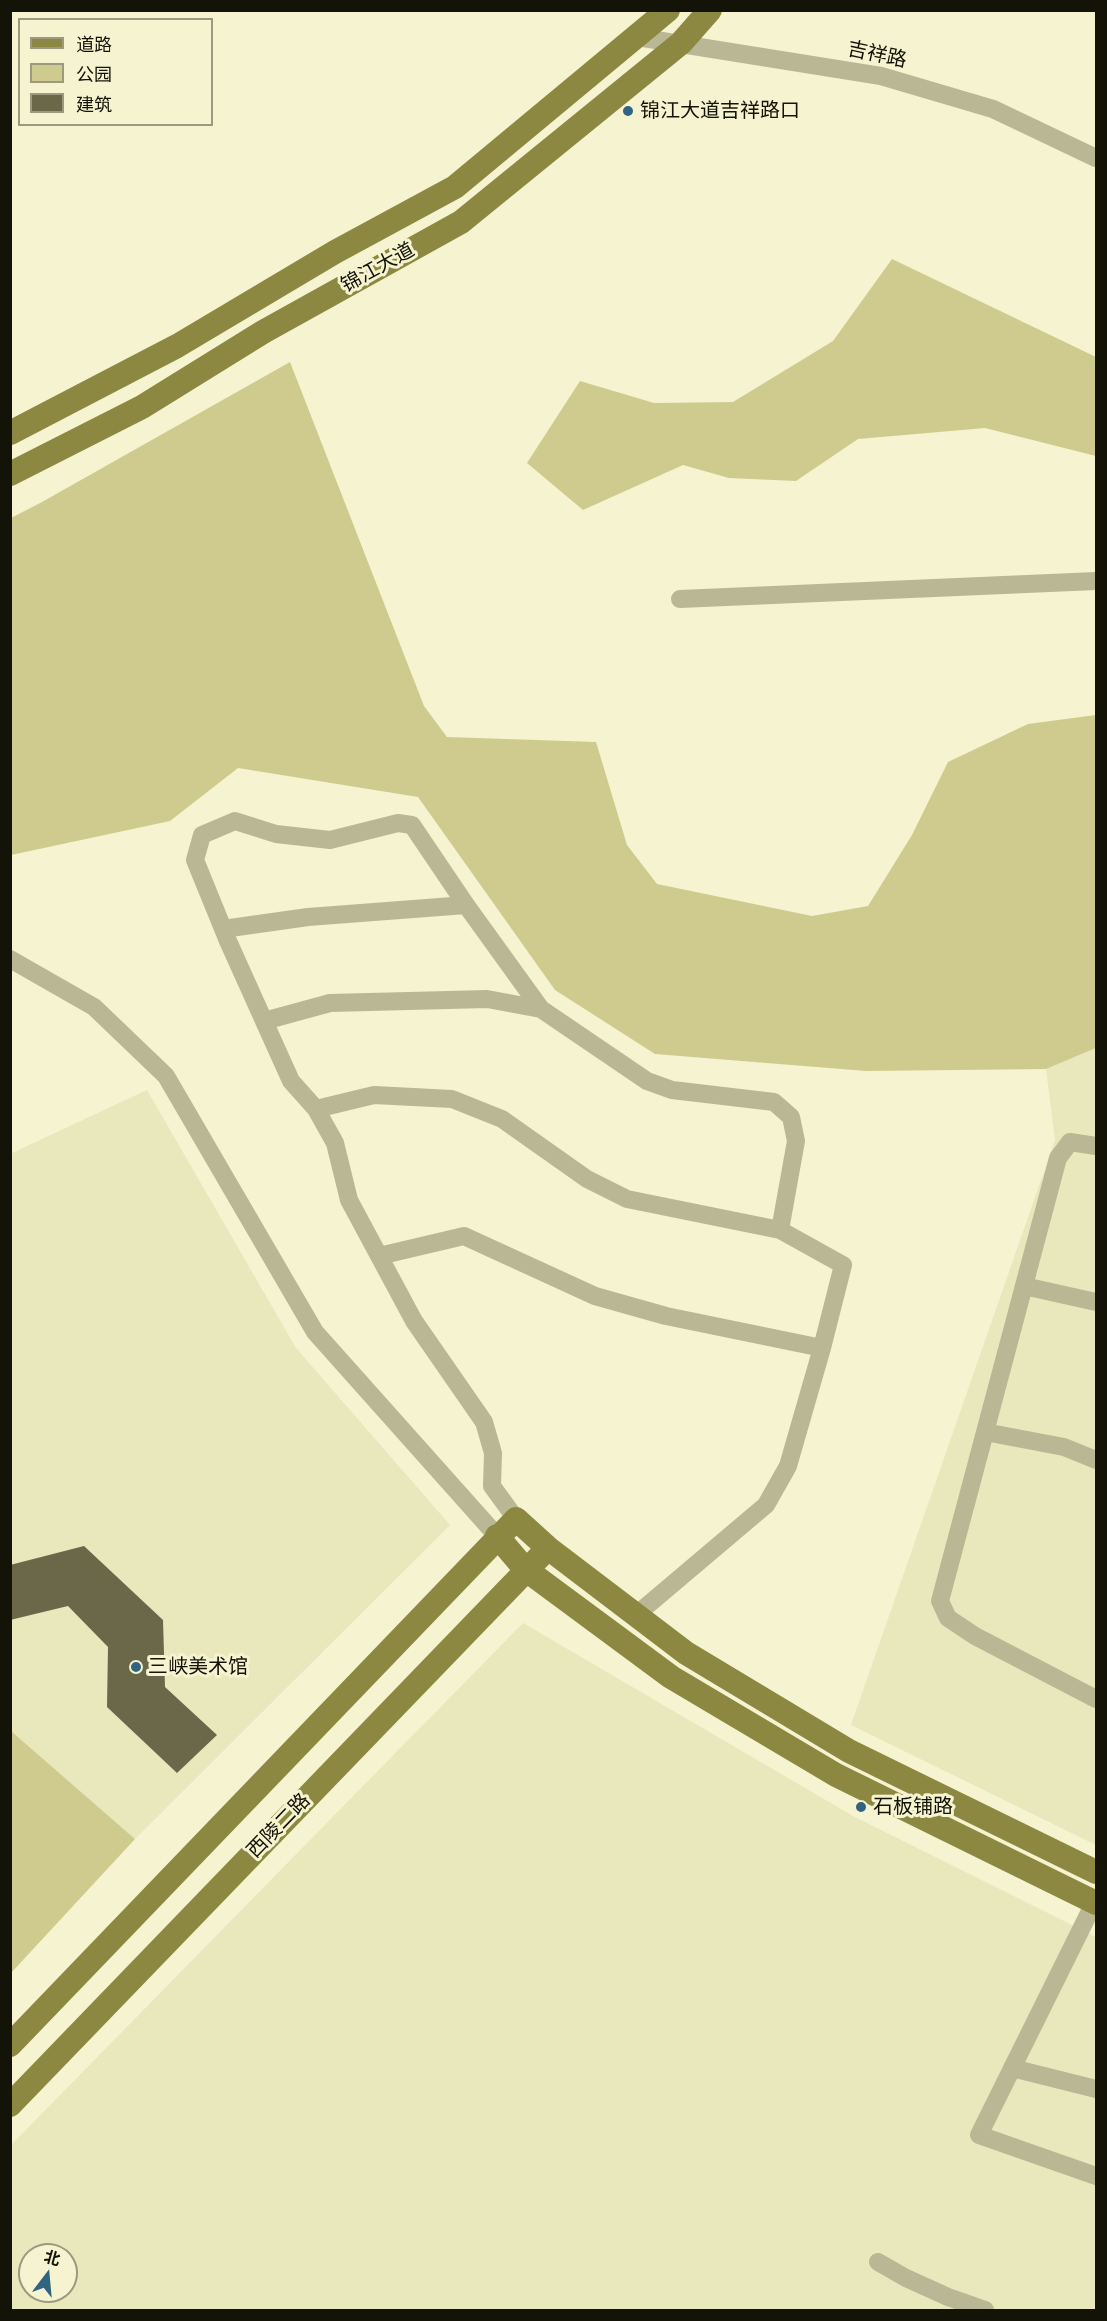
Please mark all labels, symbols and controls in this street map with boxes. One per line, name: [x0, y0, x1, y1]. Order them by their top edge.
legend: [18, 18, 213, 126]
text: 道路: [76, 33, 112, 56]
street label: 吉祥路: [845, 37, 909, 73]
text: 公园: [76, 63, 112, 86]
text: 建筑: [76, 93, 112, 116]
place label: 锦江大道吉祥路口: [640, 99, 800, 123]
marker: 锦江大道吉祥路口: [621, 104, 635, 118]
street label: 锦江大道: [337, 238, 419, 298]
place label: 三峡美术馆: [148, 1655, 248, 1679]
marker: 三峡美术馆: [129, 1660, 143, 1674]
street label: 西陵二路: [243, 1789, 315, 1863]
place label: 石板铺路: [873, 1795, 953, 1819]
marker: 石板铺路: [854, 1800, 868, 1814]
north arrow: [18, 2243, 78, 2303]
text: 北: [42, 2246, 63, 2269]

